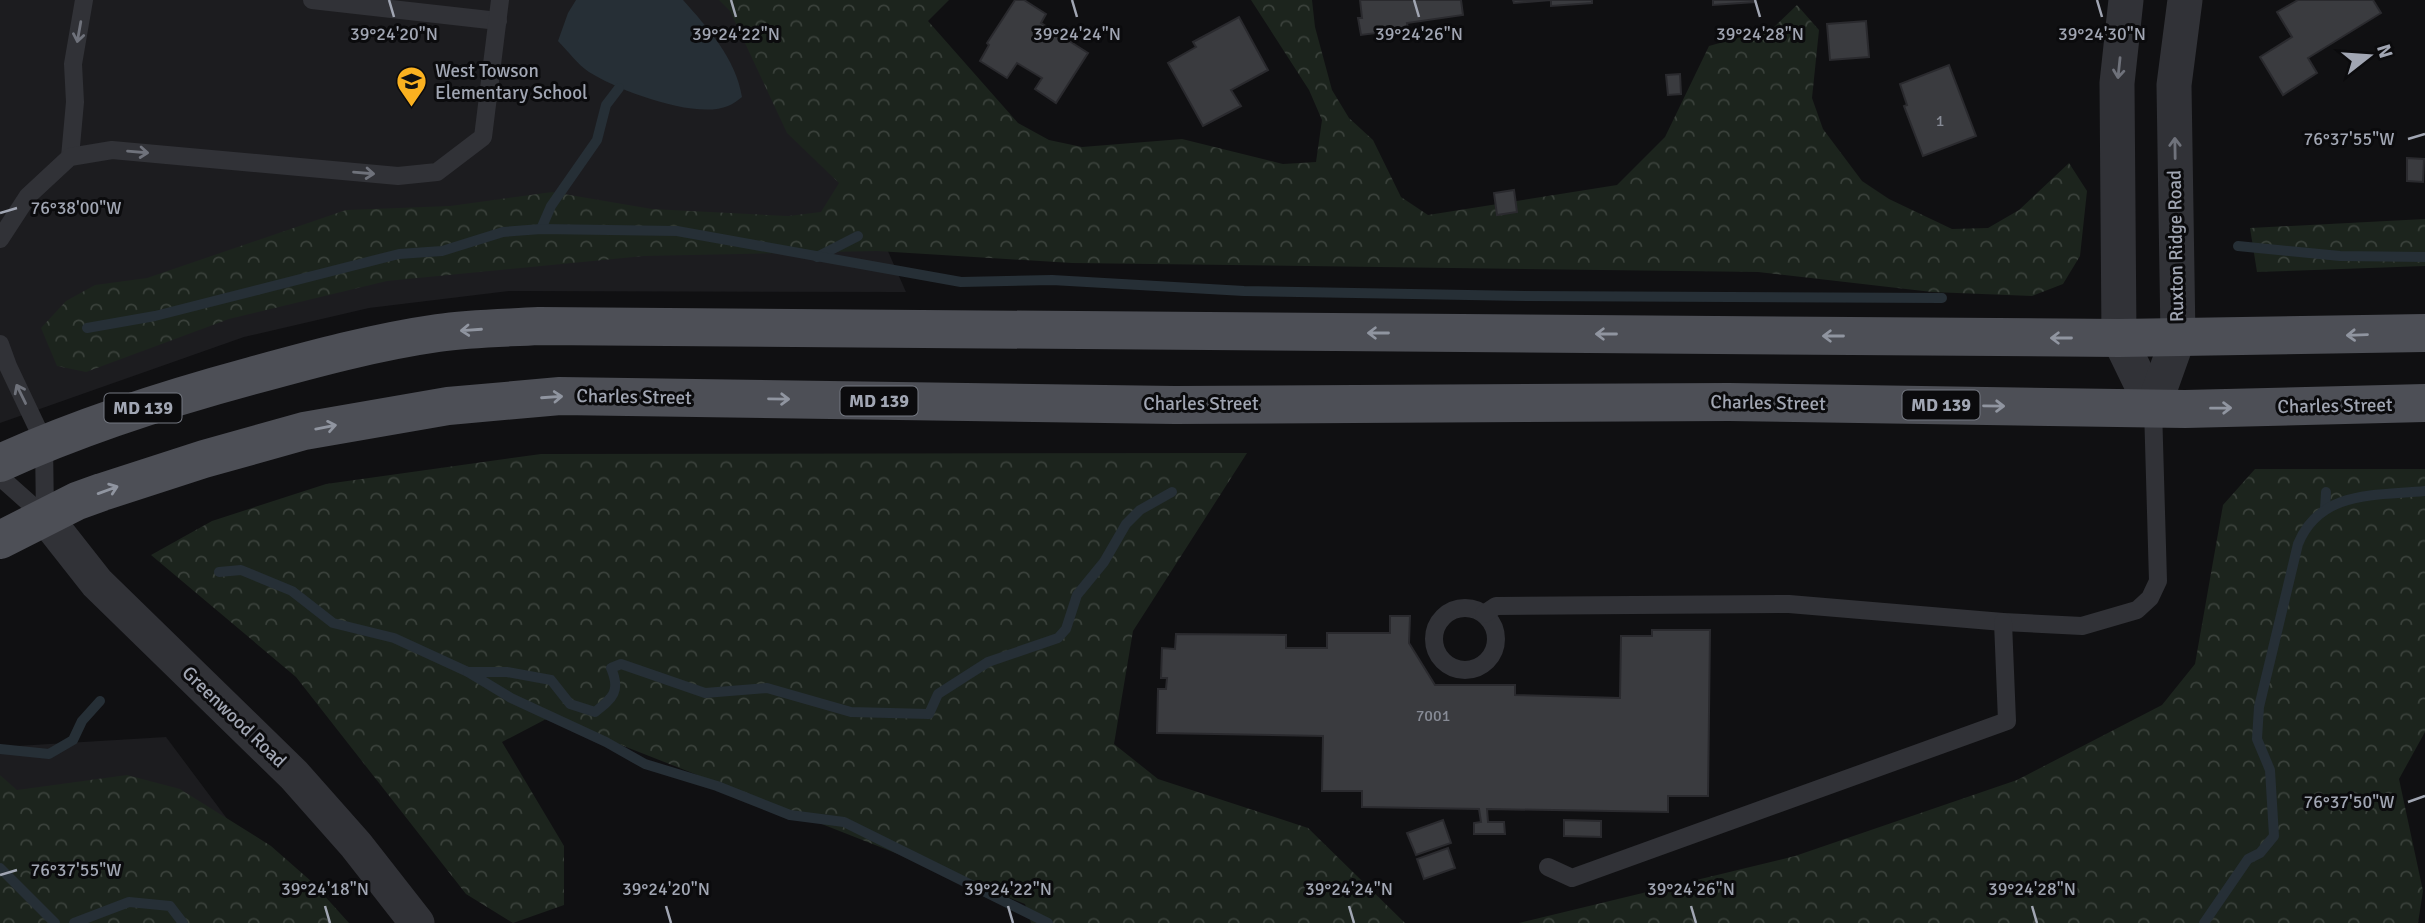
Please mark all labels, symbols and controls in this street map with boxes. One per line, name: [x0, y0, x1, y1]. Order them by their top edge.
one-way arrow: [72, 20, 85, 43]
north arrow: [2334, 21, 2404, 91]
text: 39°24'20"N: [350, 23, 438, 45]
text: 39°24'22"N: [692, 23, 780, 45]
text: 39°24'24"N: [1033, 23, 1121, 45]
text: 39°24'26"N: [1375, 23, 1463, 45]
text: 39°24'28"N: [1716, 23, 1804, 45]
text: 39°24'30"N: [2058, 23, 2146, 45]
text: N: [2371, 41, 2398, 61]
one-way arrow: [2112, 56, 2125, 79]
place label: West Towson Elementary School: [435, 59, 588, 105]
school or university icon: West Towson Elementary School: [395, 65, 429, 109]
house number: 1: [1936, 111, 1944, 131]
text: 76°37'55"W: [2304, 128, 2394, 150]
one-way arrow: [2168, 137, 2181, 160]
one-way arrow: [126, 146, 149, 159]
one-way arrow: [352, 167, 375, 180]
street label: Ruxton Ridge Road: [2163, 170, 2189, 322]
text: 76°38'00"W: [31, 197, 121, 219]
one-way arrow: [460, 324, 483, 337]
one-way arrow: [1367, 326, 1390, 340]
one-way arrow: [1594, 327, 1617, 341]
one-way arrow: [2346, 328, 2369, 342]
one-way arrow: [1822, 329, 1845, 343]
one-way arrow: [2049, 331, 2072, 345]
one-way arrow: [14, 384, 28, 405]
street label: Charles Street: [576, 384, 692, 410]
road number: MD 139: [840, 386, 917, 416]
one-way arrow: [540, 390, 562, 403]
street label: Charles Street: [1710, 390, 1826, 416]
road number: MD 139: [1902, 390, 1980, 419]
street label: Charles Street: [1143, 392, 1259, 416]
one-way arrow: [767, 393, 790, 406]
street label: Charles Street: [2277, 393, 2393, 419]
road number: MD 139: [104, 394, 182, 422]
one-way arrow: [1982, 399, 2005, 413]
one-way arrow: [2210, 401, 2233, 415]
one-way arrow: [314, 420, 337, 433]
one-way arrow: [96, 483, 118, 495]
street label: Greenwood Road: [177, 661, 291, 773]
house number: 7001: [1416, 706, 1450, 726]
text: 76°37'50"W: [2304, 791, 2394, 813]
text: 76°37'55"W: [31, 859, 121, 881]
text: 39°24'18"N: [281, 878, 369, 900]
text: 39°24'20"N: [622, 878, 710, 900]
text: 39°24'22"N: [964, 878, 1052, 900]
text: 39°24'24"N: [1305, 878, 1393, 900]
text: 39°24'26"N: [1647, 878, 1735, 900]
text: 39°24'28"N: [1988, 878, 2076, 900]

